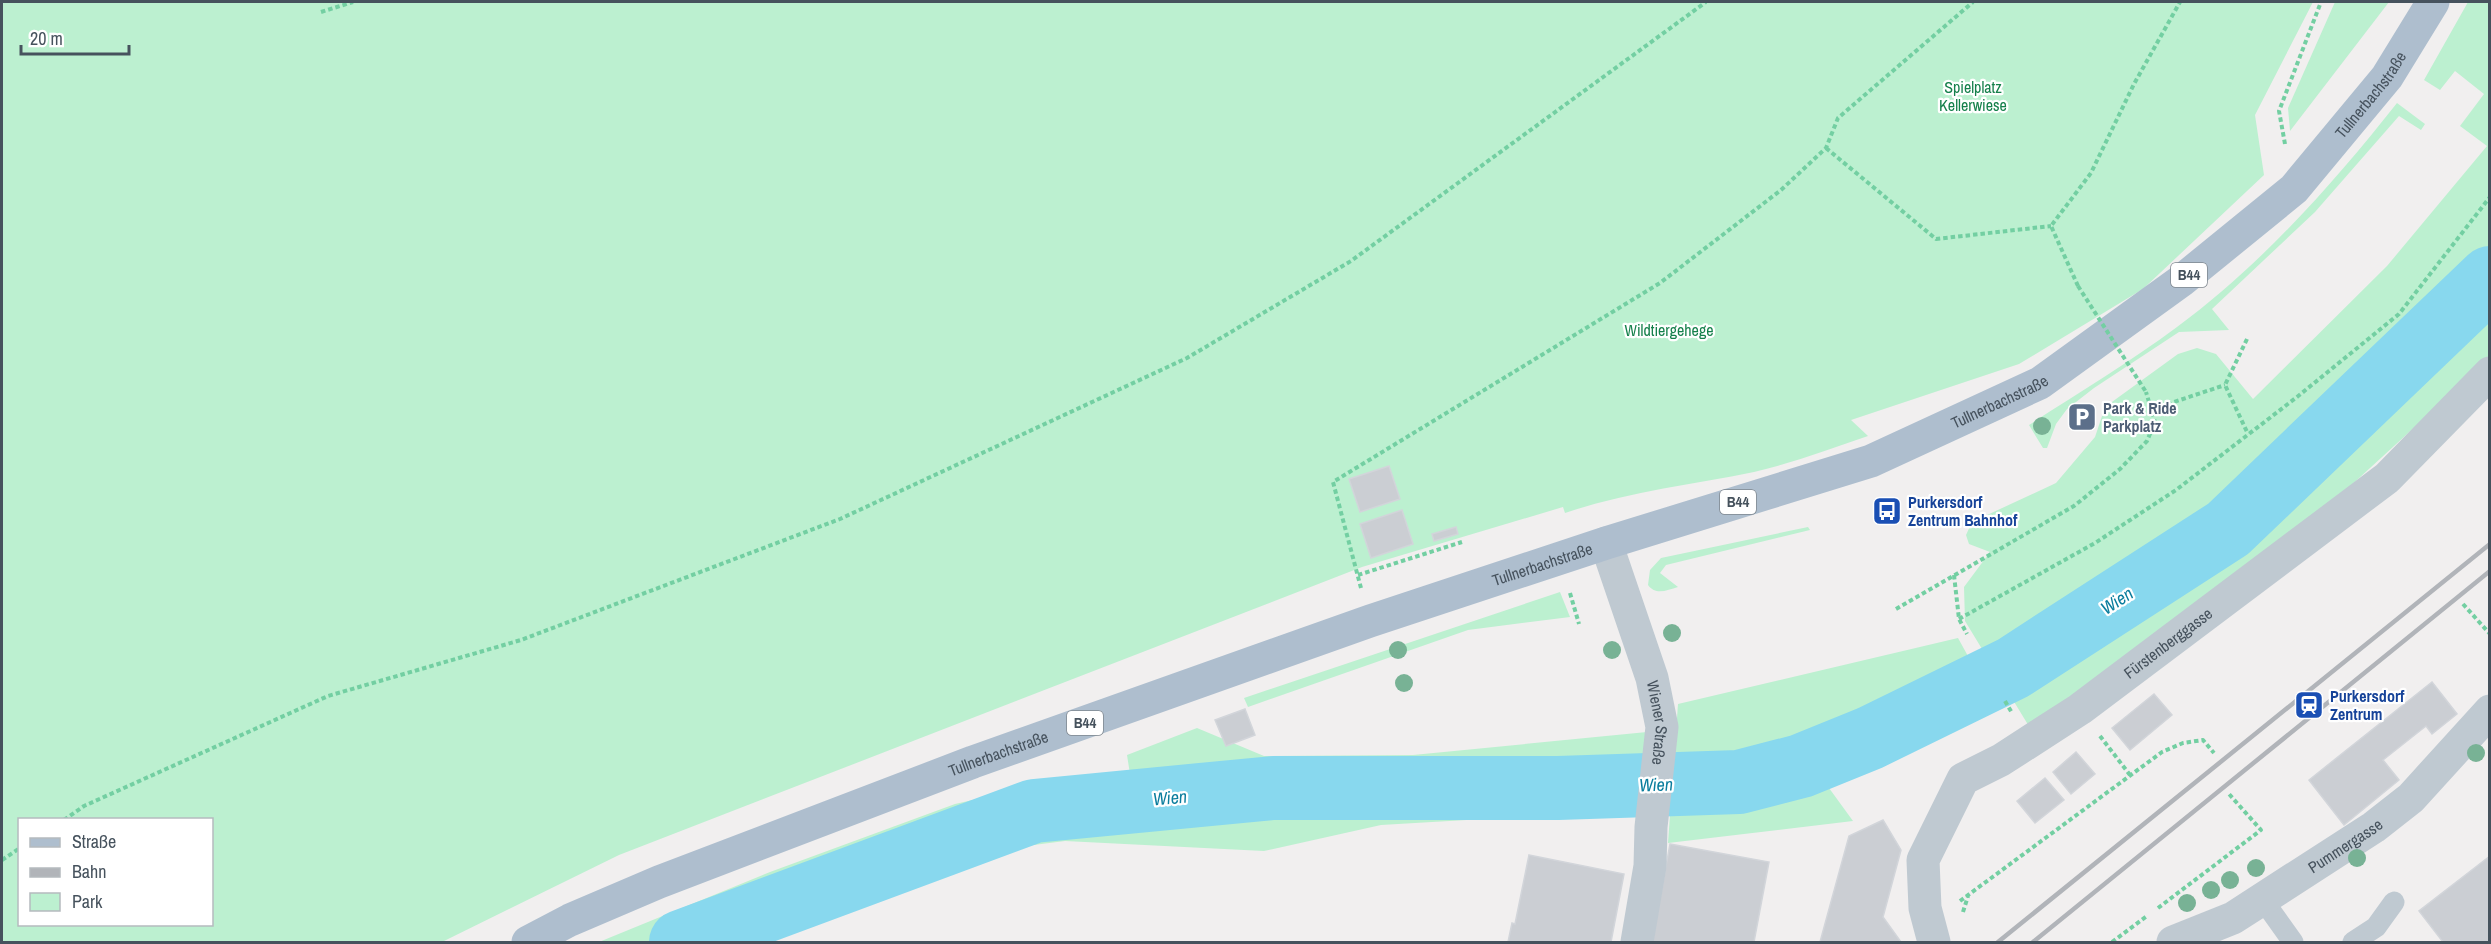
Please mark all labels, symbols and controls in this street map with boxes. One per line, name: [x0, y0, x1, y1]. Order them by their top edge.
scale bar: [21, 18, 129, 56]
text: 20 m: [30, 26, 63, 51]
street label: Tullnerbachstraße: [2330, 47, 2411, 143]
park label: Spielplatz Kellerwiese: [1939, 76, 2007, 116]
road number: B44: [2171, 263, 2207, 287]
park label: Wildtiergehege: [1625, 319, 1713, 341]
street label: Tullnerbachstraße: [1947, 370, 2053, 434]
place label: Park & Ride Parkplatz: [2103, 397, 2177, 437]
parking icon: Park & Ride Parkplatz: [2066, 401, 2098, 433]
road number: B44: [1720, 490, 1756, 514]
place label: Purkersdorf Zentrum Bahnhof: [1908, 491, 2018, 531]
bus stop icon: Purkersdorf Zentrum Bahnhof: [1871, 495, 1903, 527]
street label: Tullnerbachstraße: [1489, 537, 1595, 591]
water label: Wien: [2096, 581, 2138, 620]
street label: Fürstenberggasse: [2119, 602, 2217, 683]
street label: Wiener Straße: [1642, 678, 1673, 766]
place label: Purkersdorf Zentrum: [2330, 685, 2405, 725]
station icon: Purkersdorf Zentrum: [2293, 689, 2325, 721]
road number: B44: [1067, 711, 1103, 735]
street label: Tullnerbachstraße: [945, 725, 1051, 781]
water label: Wien: [1638, 771, 1673, 798]
water label: Wien: [1152, 784, 1188, 811]
street label: Pummergasse: [2304, 813, 2387, 878]
legend: [18, 818, 213, 926]
text: Straße: [72, 829, 116, 854]
text: Bahn: [72, 859, 106, 884]
text: Park: [72, 889, 103, 914]

